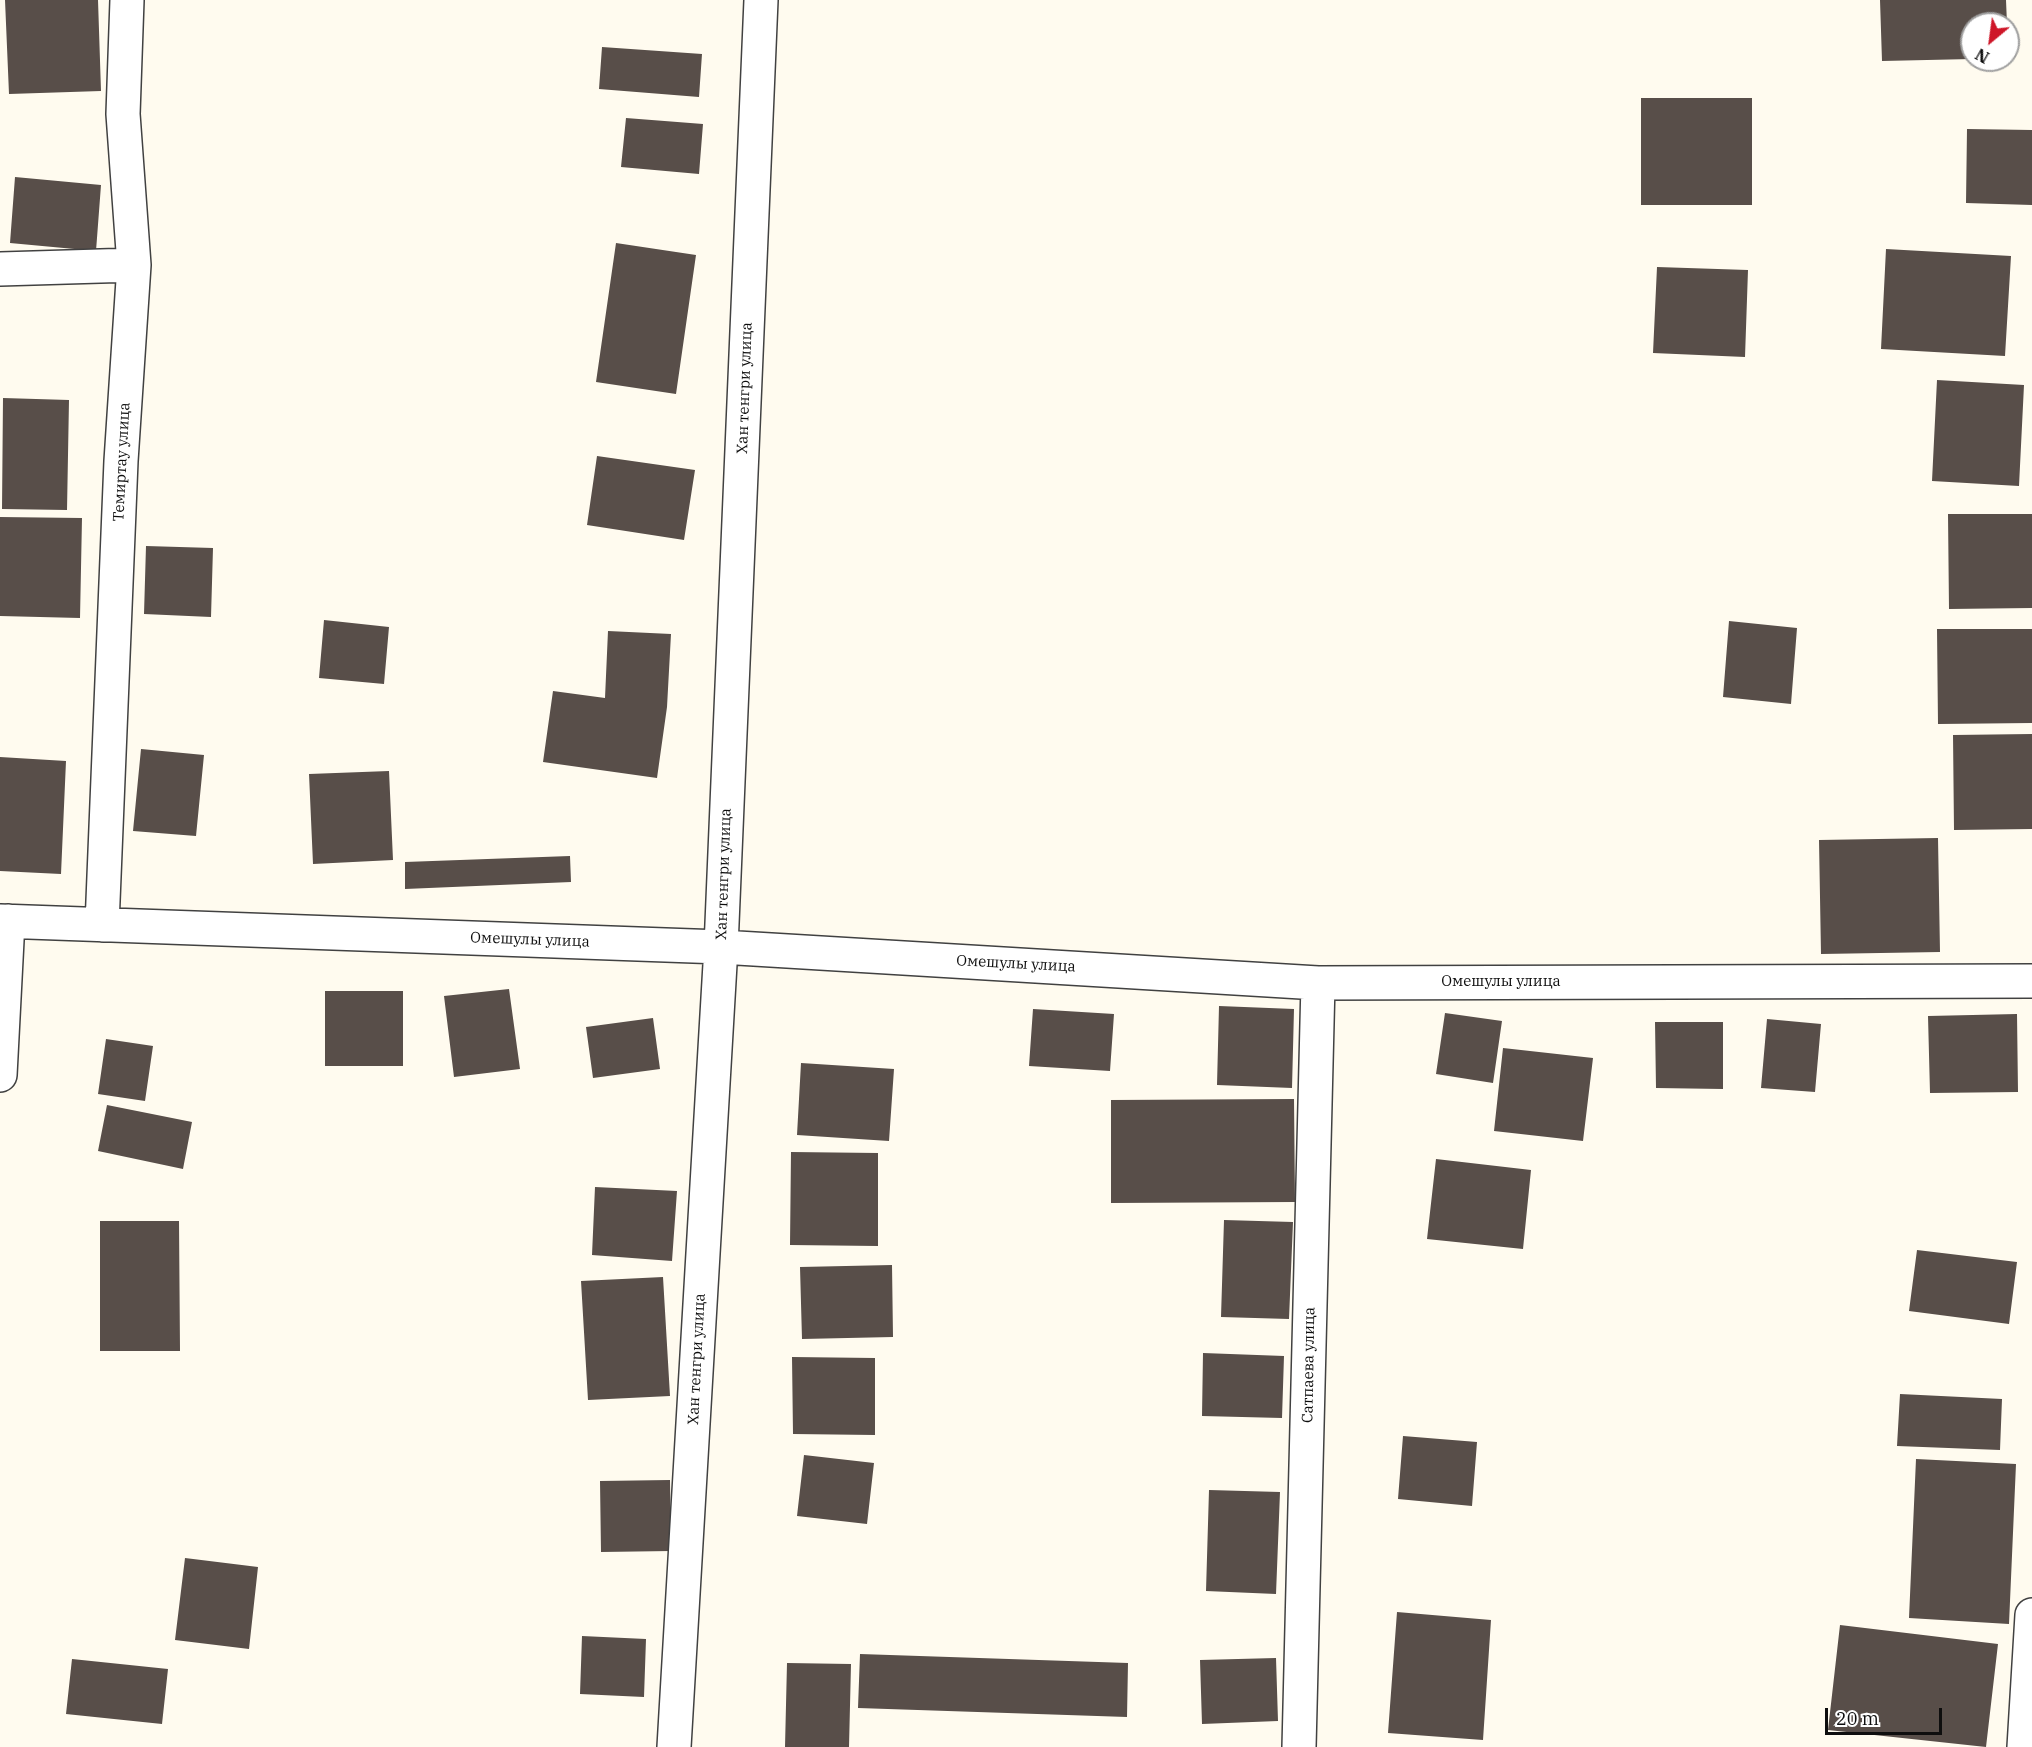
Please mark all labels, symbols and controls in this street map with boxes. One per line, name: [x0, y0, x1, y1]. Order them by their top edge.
north arrow: [1960, 12, 2020, 72]
text: N: [1972, 44, 1993, 68]
street label: Хан тенгри улица: [734, 322, 756, 454]
street label: Темиртау улица: [110, 402, 134, 522]
street label: Хан тенгри улица: [713, 808, 735, 940]
street label: Омешулы улица: [470, 929, 590, 951]
street label: Омешулы улица: [956, 952, 1076, 976]
street label: Омешулы улица: [1441, 973, 1561, 991]
street label: Хан тенгри улица: [685, 1293, 709, 1425]
street label: Сатпаева улица: [1299, 1307, 1319, 1423]
scale bar: [1828, 1696, 1945, 1734]
text: 20 m: [1836, 1707, 1879, 1730]

